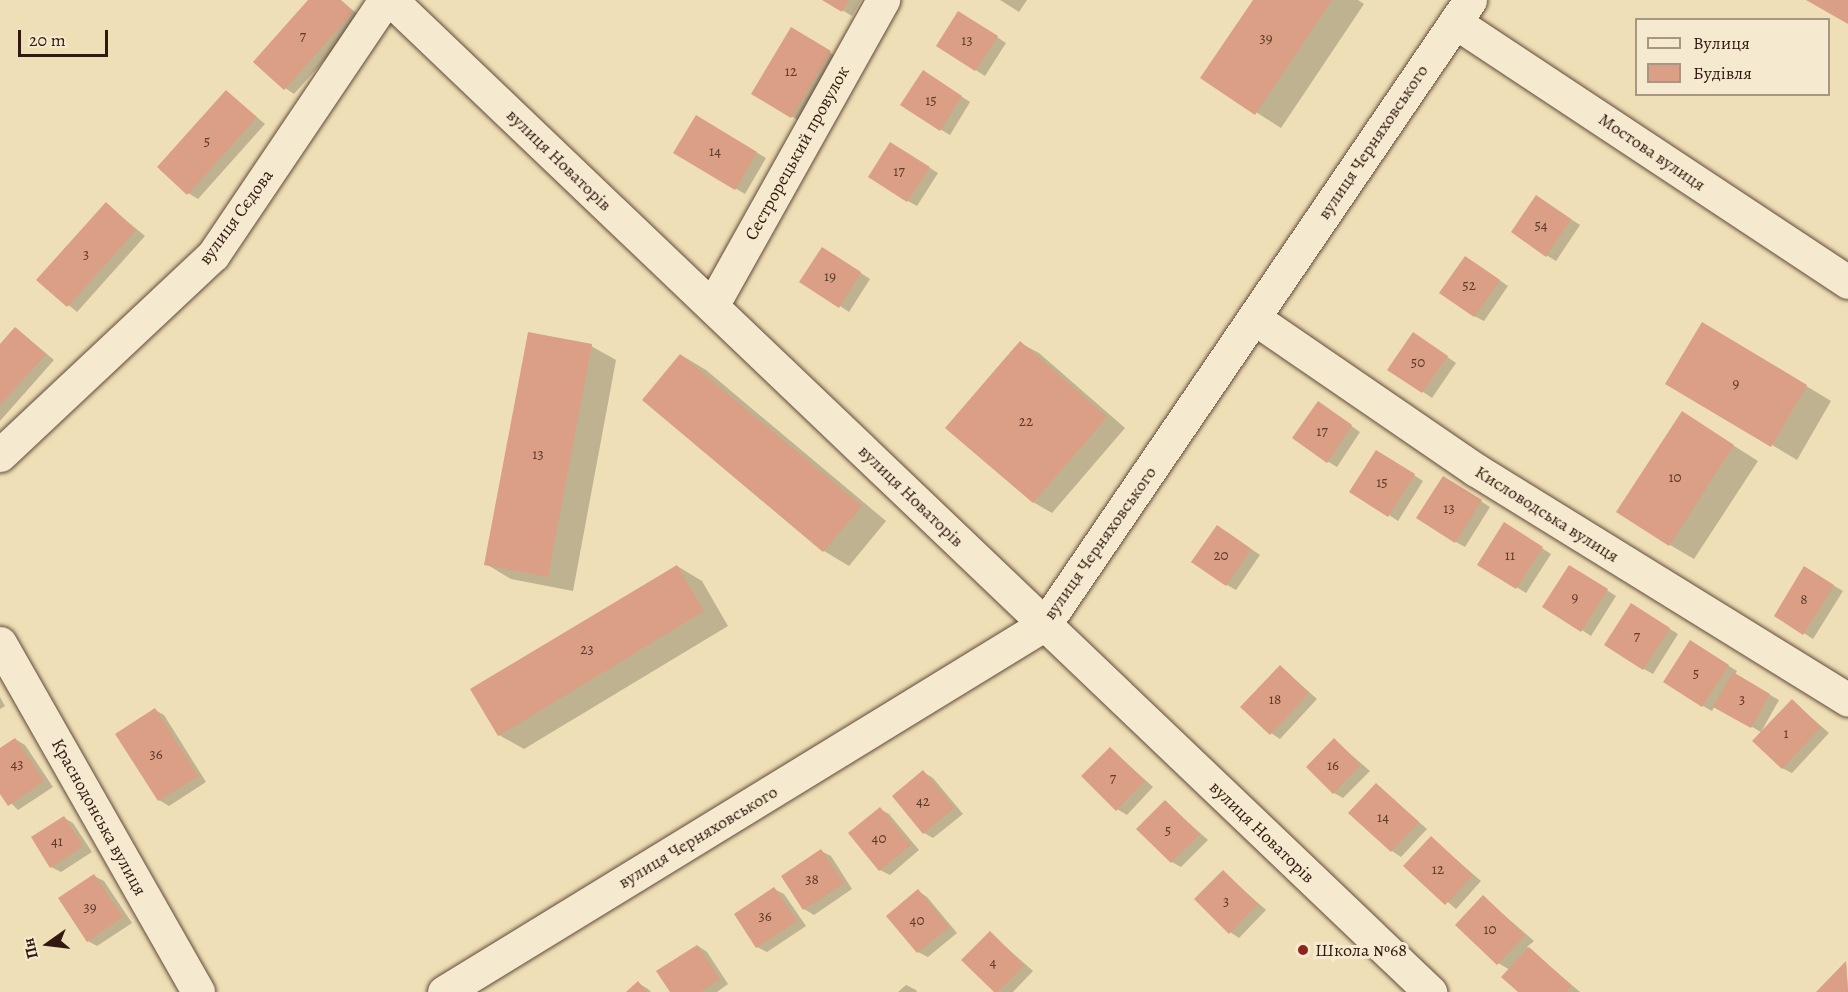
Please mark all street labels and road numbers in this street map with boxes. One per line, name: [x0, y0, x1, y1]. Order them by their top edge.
street label: вулиця Черняховського: [1313, 60, 1433, 224]
street label: Сестрорецький провулок: [740, 62, 854, 244]
street label: вулиця Новаторів: [502, 104, 616, 216]
street label: Мостова вулиця: [1594, 108, 1710, 196]
street label: вулиця Сєдова: [194, 165, 278, 269]
street label: вулиця Новаторів: [854, 440, 968, 552]
street label: Кисловодська вулиця: [1471, 461, 1623, 567]
street label: вулиця Черняховського: [1039, 462, 1161, 624]
street label: Краснодонська вулиця: [47, 735, 151, 899]
street label: вулиця Новаторів: [1205, 776, 1319, 888]
street label: вулиця Черняховського: [614, 781, 782, 893]

